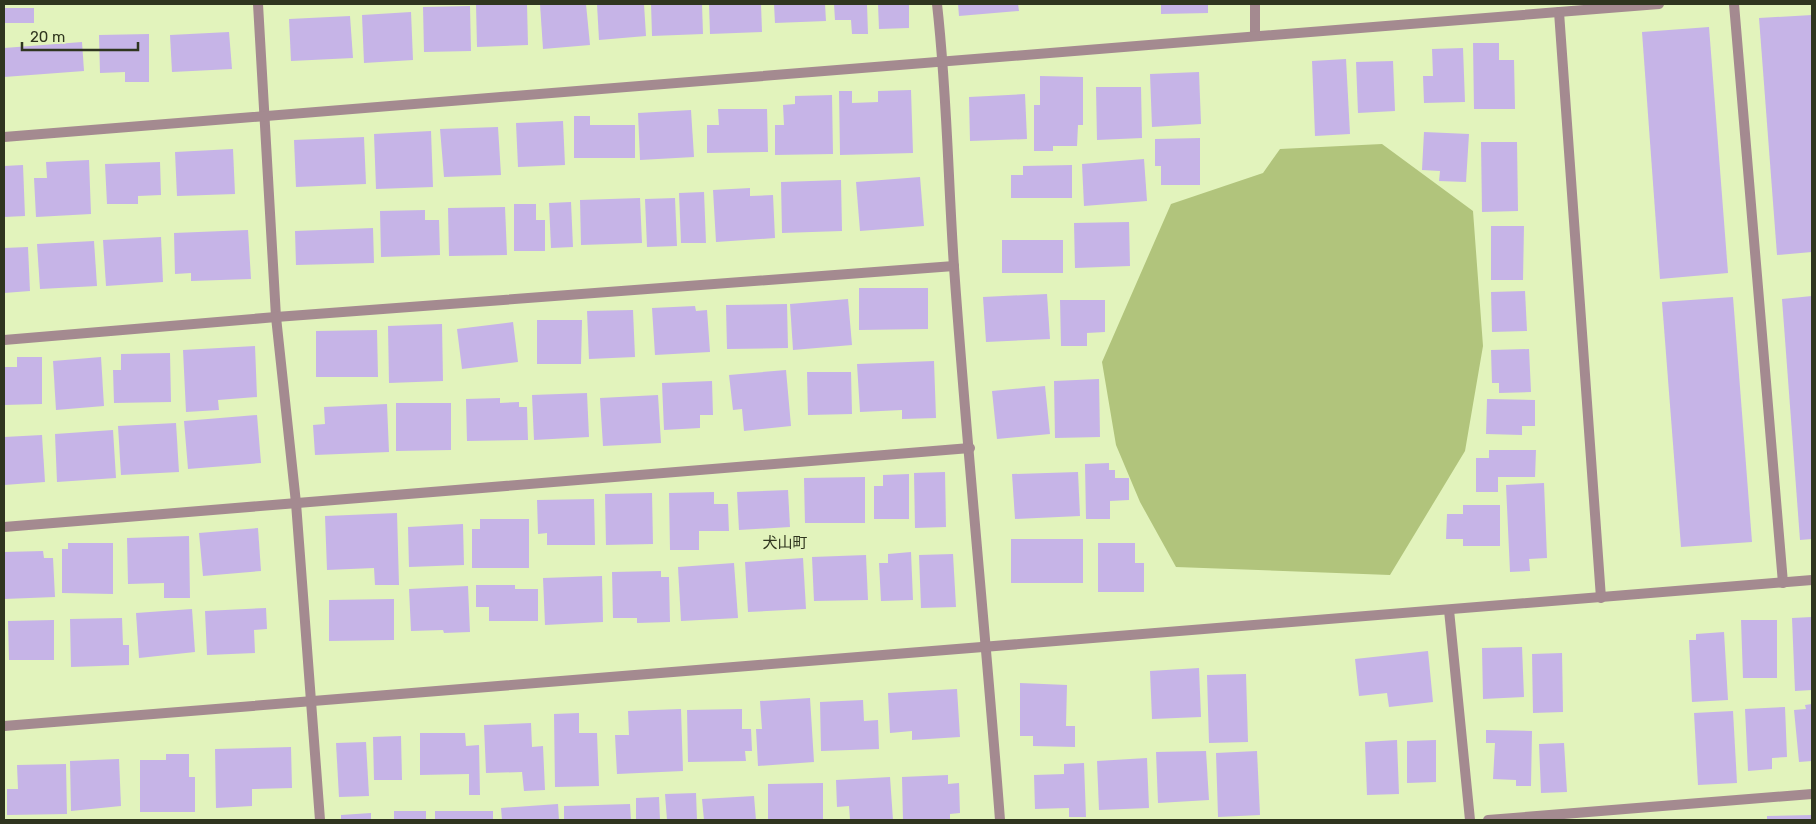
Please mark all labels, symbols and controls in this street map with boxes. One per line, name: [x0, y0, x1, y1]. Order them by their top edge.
scale bar: [22, 20, 139, 52]
text: 20 m: [30, 28, 65, 46]
district label: 犬山町: [762, 534, 808, 552]

